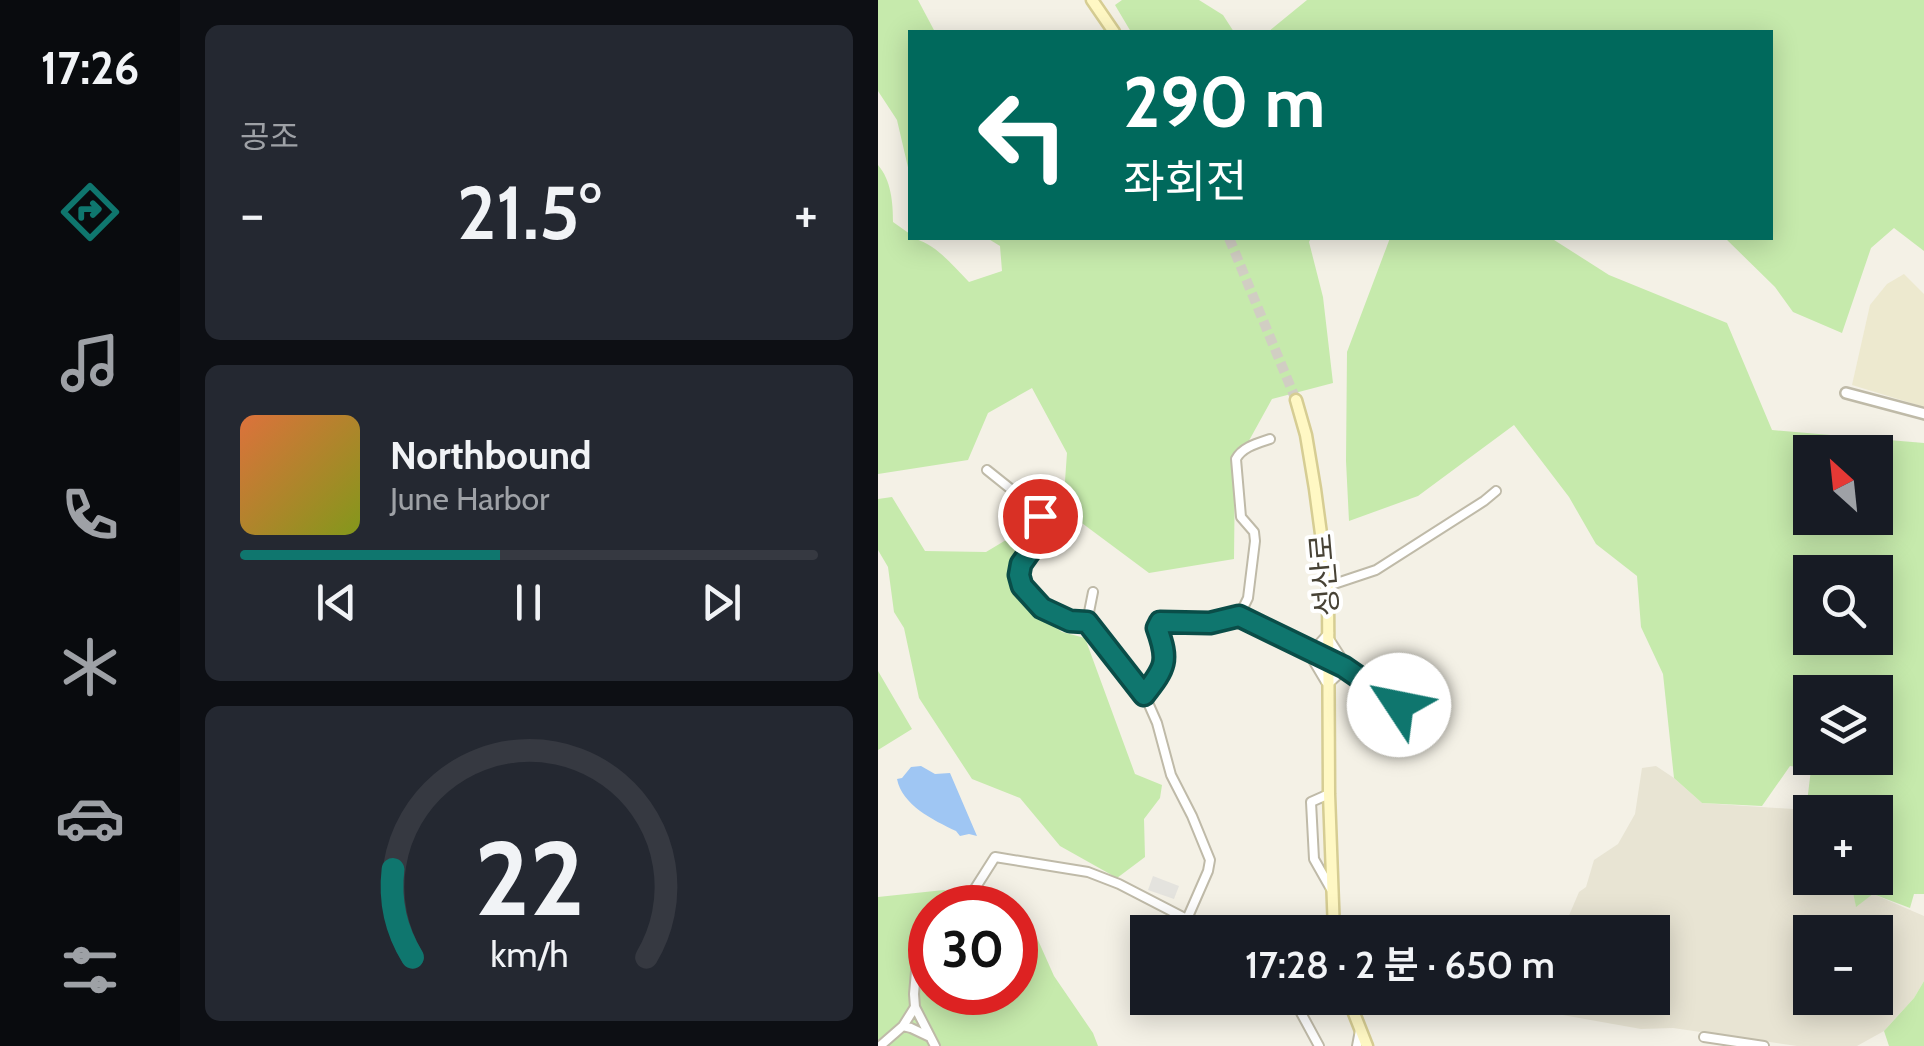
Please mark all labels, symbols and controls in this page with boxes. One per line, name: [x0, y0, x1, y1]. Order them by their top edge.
text: 17:26: [41, 41, 139, 95]
text: 290 m: [1123, 59, 1325, 145]
icon: left: [958, 70, 1088, 200]
text: 공조: [240, 117, 299, 156]
text: 좌회전: [1123, 154, 1247, 208]
text: 21.5°: [457, 167, 601, 258]
icon: directions: [55, 177, 125, 247]
text: −: [240, 180, 264, 247]
text: +: [794, 180, 818, 247]
icon: music: [55, 328, 125, 398]
text: Northbound: [390, 432, 592, 479]
north arrow: [1793, 435, 1893, 535]
map controls: [1793, 435, 1893, 1015]
pin: [998, 474, 1083, 559]
text: June Harbor: [390, 479, 549, 518]
icon: phone: [55, 480, 125, 550]
icon: arrive: [1013, 489, 1068, 544]
street label: 성산로: [1302, 532, 1346, 618]
button: search: [1793, 555, 1893, 655]
icon: previous: [309, 575, 364, 630]
icon: pause: [501, 575, 556, 630]
icon: next: [694, 575, 749, 630]
icon: climate: [55, 632, 125, 702]
position arrow: [1347, 653, 1451, 757]
button: layers: [1793, 675, 1893, 775]
icon: car: [55, 783, 125, 853]
button: +: [1793, 795, 1893, 895]
text: 22: [474, 815, 584, 941]
speed limit sign: 30: [908, 885, 1038, 1015]
button: −: [1793, 915, 1893, 1015]
text: km/h: [490, 933, 568, 976]
icon: filters: [55, 935, 125, 1005]
text: 17:28 · 2 분 · 650 m: [1245, 941, 1555, 988]

